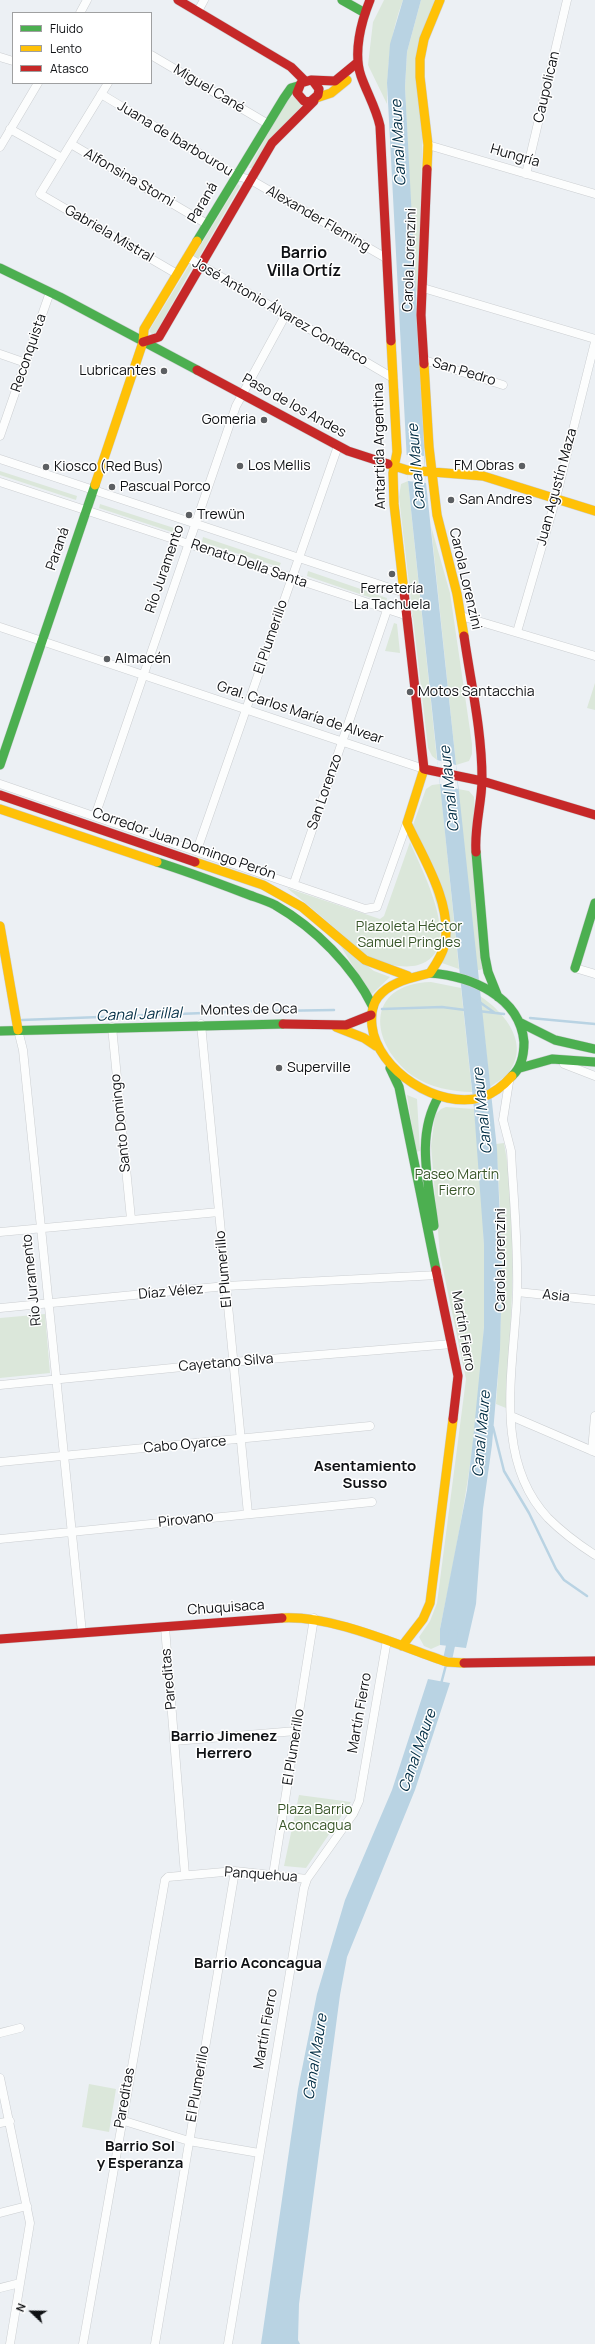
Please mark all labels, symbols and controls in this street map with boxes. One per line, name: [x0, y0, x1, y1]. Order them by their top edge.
legend: [12, 12, 152, 84]
text: Fluido: [50, 20, 83, 37]
text: Lento: [50, 40, 82, 57]
street label: Caupolican: [531, 50, 563, 124]
text: Atasco: [50, 60, 89, 77]
street label: Miguel Cané: [170, 61, 248, 117]
street label: Juana de Ibarbourou: [114, 98, 236, 180]
water label: Canal Maure: [388, 99, 410, 187]
street label: Hungría: [488, 141, 542, 171]
street label: Alfonsina Storni: [81, 145, 177, 211]
street label: Paraná: [184, 180, 222, 226]
street label: Alexander Fleming: [263, 182, 373, 256]
street label: Gabriela Mistral: [61, 202, 157, 266]
street label: Carola Lorenzini: [400, 208, 420, 312]
district label: Barrio Villa Ortíz: [267, 244, 341, 282]
street label: José Antonio Álvarez Condarco: [189, 255, 371, 369]
street label: Reconquista: [8, 312, 50, 394]
street label: San Pedro: [430, 354, 498, 390]
place label: Lubricantes: [79, 363, 156, 379]
marker: Lubricantes: [159, 366, 169, 376]
street label: Paso de los Andes: [239, 370, 349, 442]
street label: Antartida Argentina: [370, 383, 390, 509]
place label: Gomeria: [202, 412, 256, 428]
marker: Gomeria: [259, 415, 269, 425]
water label: Canal Maure: [404, 423, 430, 511]
street label: Juan Agustín Maza: [533, 426, 581, 548]
place label: Los Mellis: [248, 458, 311, 474]
place label: FM Obras: [454, 458, 514, 474]
place label: Kiosco (Red Bus): [54, 459, 164, 475]
marker: Los Mellis: [235, 461, 245, 471]
marker: FM Obras: [517, 461, 527, 471]
marker: Kiosco (Red Bus): [41, 462, 51, 472]
place label: Pascual Porco: [120, 479, 211, 495]
marker: Pascual Porco: [107, 482, 117, 492]
place label: San Andres: [459, 492, 532, 508]
marker: San Andres: [446, 495, 456, 505]
place label: Trewün: [197, 507, 245, 523]
marker: Trewün: [184, 510, 194, 520]
street label: Río Juramento: [142, 523, 188, 615]
street label: Paraná: [43, 525, 73, 573]
street label: Carola Lorenzini: [445, 527, 485, 631]
street label: Renato Della Santa: [189, 536, 309, 592]
marker: Ferretería La Tachuela: [387, 569, 397, 579]
place label: Ferretería La Tachuela: [354, 581, 430, 614]
street label: El Plumerillo: [250, 598, 292, 676]
place label: Almacén: [115, 651, 171, 667]
marker: Almacén: [102, 654, 112, 664]
street label: Gral. Carlos María de Alvear: [215, 678, 385, 748]
place label: Motos Santacchia: [418, 684, 534, 700]
marker: Motos Santacchia: [405, 687, 415, 697]
water label: Canal Maure: [437, 745, 463, 833]
street label: San Lorenzo: [304, 752, 346, 832]
street label: Corredor Juan Domingo Perón: [90, 805, 278, 883]
park label: Plazoleta Héctor Samuel Pringles: [356, 919, 462, 952]
street label: Montes de Oca: [200, 1001, 298, 1019]
water label: Canal Jarillal: [96, 1005, 182, 1025]
place label: Superville: [287, 1060, 351, 1076]
marker: Superville: [274, 1063, 284, 1073]
water label: Canal Maure: [470, 1067, 496, 1155]
street label: Santo Domingo: [107, 1073, 135, 1173]
park label: Paseo Martín Fierro: [415, 1167, 499, 1200]
street label: Carola Lorenzini: [493, 1208, 509, 1312]
street label: El Plumerillo: [212, 1230, 236, 1308]
street label: Río Juramento: [19, 1233, 45, 1327]
street label: Díaz Vélez: [138, 1281, 204, 1303]
street label: Asia: [542, 1286, 570, 1306]
street label: Martín Fierro: [448, 1289, 478, 1373]
street label: Cayetano Silva: [178, 1350, 274, 1376]
water label: Canal Maure: [469, 1390, 495, 1478]
street label: Cabo Oyarce: [143, 1433, 227, 1457]
district label: Asentamiento Susso: [314, 1458, 416, 1493]
street label: Pirovano: [157, 1509, 215, 1531]
street label: Chuquisaca: [187, 1597, 265, 1619]
street label: Pareditas: [158, 1648, 180, 1710]
street label: Martín Fierro: [345, 1671, 375, 1755]
water label: Canal Maure: [395, 1707, 441, 1795]
street label: El Plumerillo: [280, 1708, 308, 1786]
district label: Barrio Jimenez Herrero: [171, 1728, 277, 1763]
park label: Plaza Barrio Aconcagua: [277, 1802, 353, 1834]
street label: Panquehua: [224, 1864, 298, 1886]
district label: Barrio Aconcagua: [194, 1955, 322, 1973]
street label: Martín Fierro: [251, 1987, 281, 2071]
water label: Canal Maure: [300, 2013, 332, 2101]
street label: El Plumerillo: [183, 2045, 213, 2123]
street label: Pareditas: [111, 2066, 139, 2130]
district label: Barrio Sol y Esperanza: [97, 2138, 183, 2173]
north arrow: [12, 2292, 52, 2332]
text: N: [12, 2301, 29, 2314]

